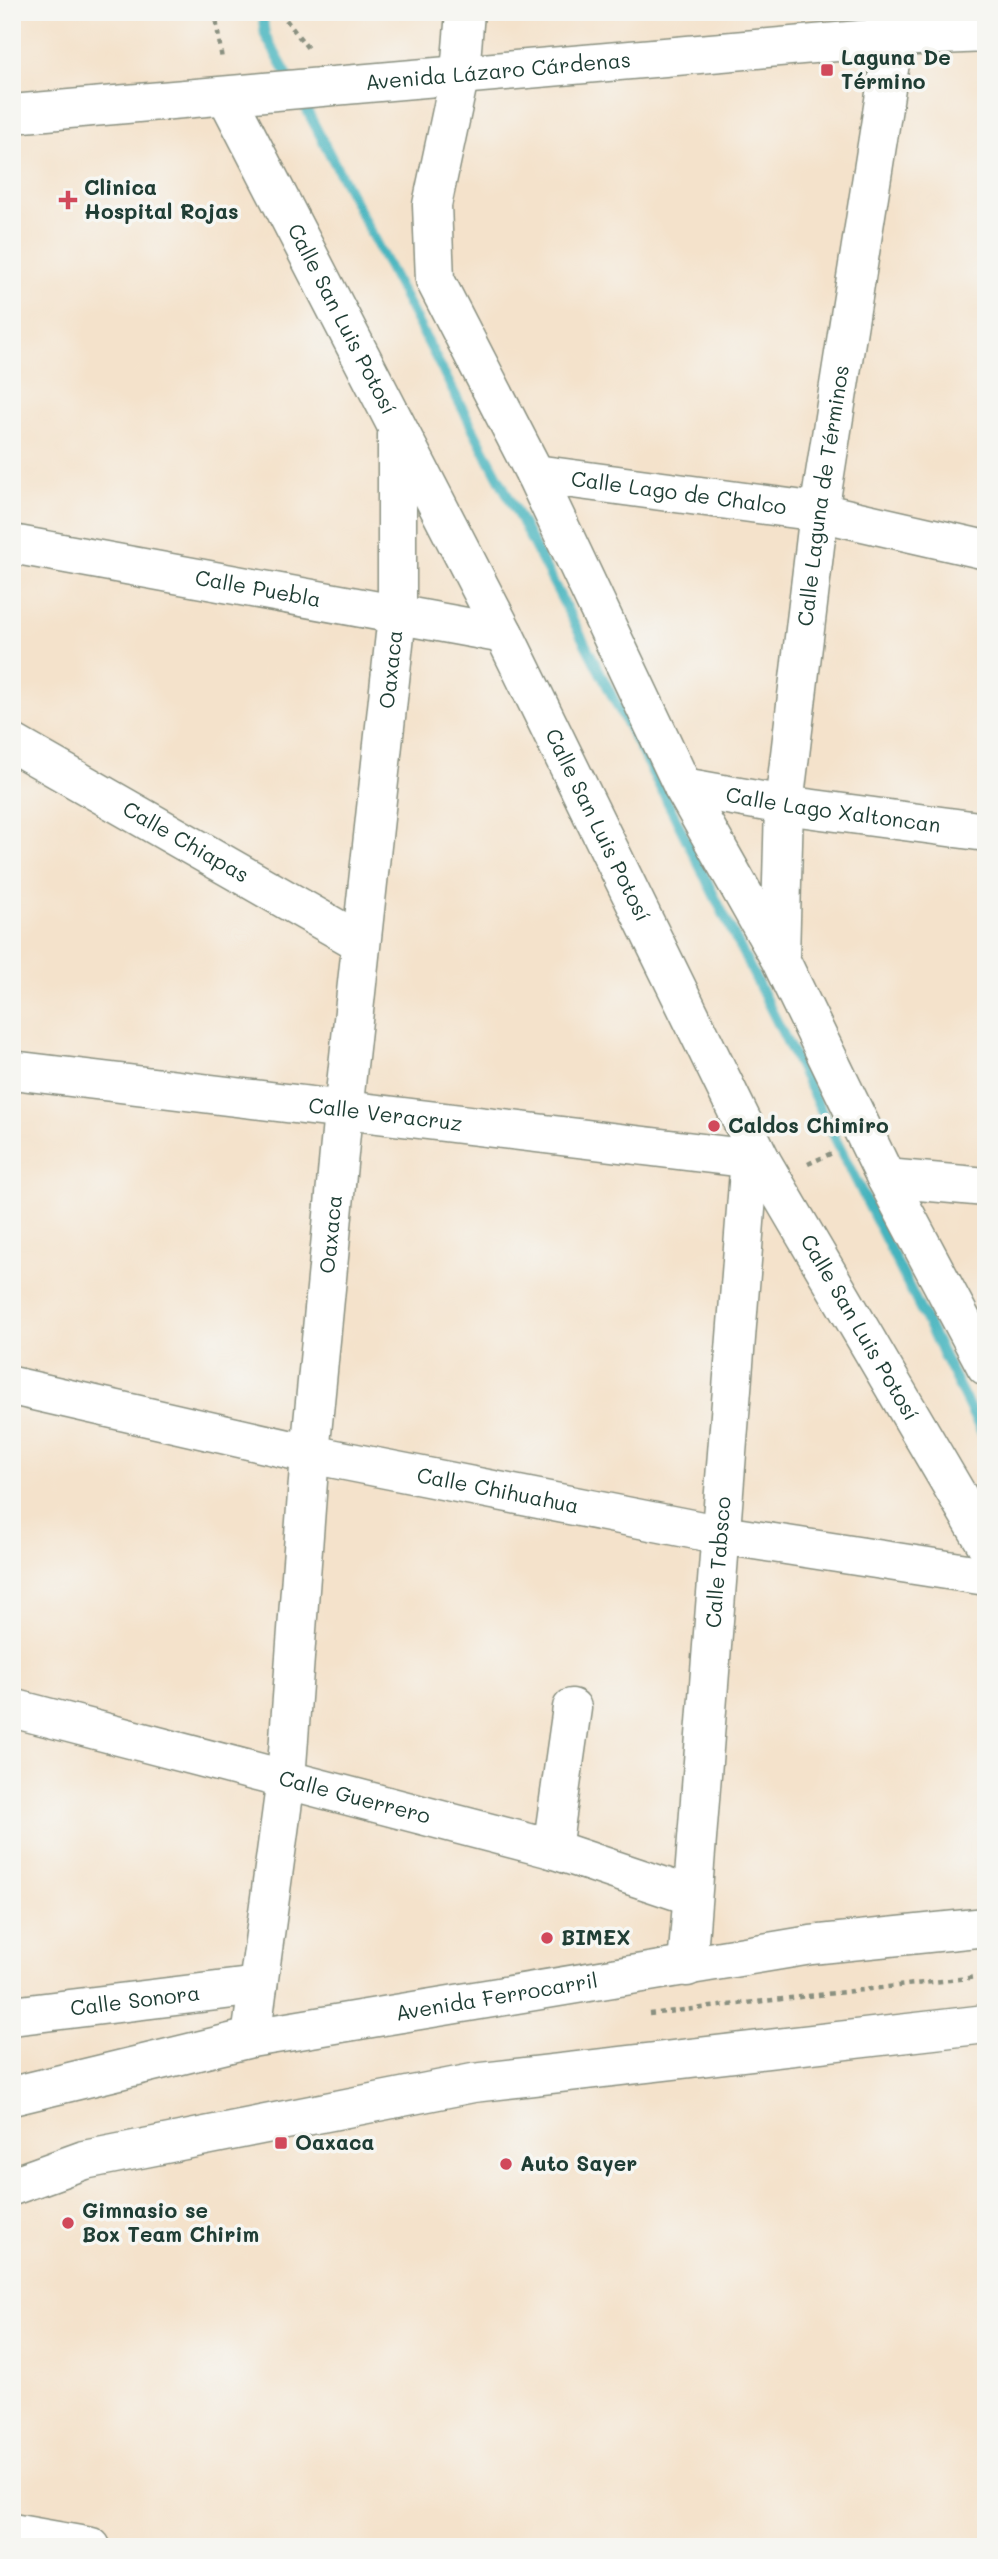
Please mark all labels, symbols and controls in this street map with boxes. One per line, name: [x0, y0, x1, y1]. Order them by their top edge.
place label: Laguna De Término: [841, 43, 951, 94]
street label: Avenida Lázaro Cárdenas: [364, 45, 632, 95]
marker: Laguna De Término: [819, 62, 835, 78]
place label: Clinica Hospital Rojas: [84, 173, 239, 224]
marker: Clinica Hospital Rojas: [58, 190, 78, 210]
street label: Calle San Luis Potosí: [282, 218, 403, 419]
street label: Calle Laguna de Términos: [790, 363, 854, 627]
street label: Calle Lago de Chalco: [570, 464, 788, 520]
street label: Calle Puebla: [193, 563, 323, 612]
street label: Oaxaca: [372, 629, 407, 710]
street label: Calle San Luis Potosí: [540, 724, 657, 925]
street label: Calle Lago Xaltoncan: [724, 780, 942, 838]
street label: Calle Chiapas: [118, 794, 254, 888]
street label: Calle Veracruz: [307, 1091, 464, 1136]
place label: Caldos Chimiro: [728, 1111, 889, 1138]
marker: Caldos Chimiro: [706, 1118, 722, 1134]
street label: Oaxaca: [312, 1194, 347, 1275]
street label: Calle San Luis Potosí: [795, 1229, 926, 1425]
street label: Calle Chihuahua: [415, 1460, 581, 1519]
street label: Calle Tabsco: [698, 1495, 736, 1629]
street label: Calle Guerrero: [276, 1763, 434, 1829]
place label: BIMEX: [561, 1923, 631, 1950]
marker: BIMEX: [539, 1930, 555, 1946]
street label: Avenida Ferrocarril: [393, 1966, 599, 2026]
street label: Calle Sonora: [69, 1978, 201, 2021]
place label: Oaxaca: [295, 2128, 374, 2155]
marker: Oaxaca: [273, 2135, 289, 2151]
place label: Auto Sayer: [520, 2149, 637, 2177]
marker: Auto Sayer: [498, 2156, 514, 2172]
place label: Gimnasio se Box Team Chirim: [82, 2196, 259, 2247]
marker: Gimnasio se Box Team Chirim: [60, 2215, 76, 2231]

